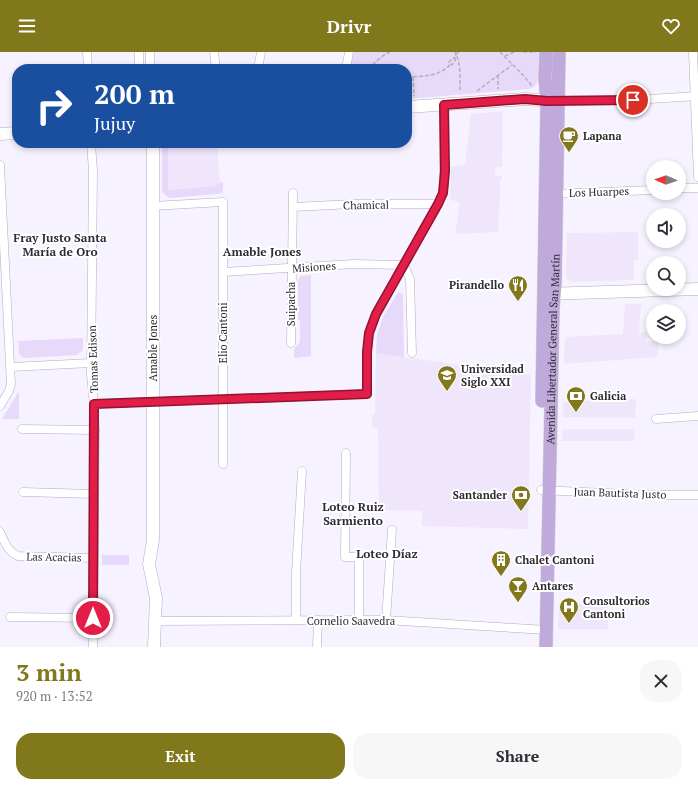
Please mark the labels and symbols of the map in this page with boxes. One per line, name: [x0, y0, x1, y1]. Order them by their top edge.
pin: [616, 83, 650, 117]
cafe icon: Lapana: [558, 125, 580, 153]
place label: Lapana: [583, 129, 622, 143]
north arrow: [646, 160, 686, 200]
street label: Los Huarpes: [569, 184, 630, 200]
street label: Chamical: [343, 198, 389, 212]
district label: Fray Justo Santa María de Oro: [13, 230, 107, 259]
district label: Amable Jones: [223, 244, 302, 259]
street label: Avenida Libertador General San Martín: [543, 253, 563, 445]
street label: Misiones: [292, 258, 337, 276]
restaurant icon: Pirandello: [507, 274, 529, 302]
place label: Pirandello: [449, 278, 504, 292]
street label: Suipacha: [284, 281, 298, 326]
street label: Elio Cantoni: [216, 303, 230, 363]
street label: Amable Jones: [146, 314, 160, 381]
street label: Tomas Edison: [85, 324, 101, 393]
place label: Universidad Siglo XXI: [461, 362, 524, 389]
school or university icon: Universidad Siglo XXI: [436, 364, 458, 392]
bank icon: Galicia: [565, 385, 587, 413]
place label: Galicia: [590, 389, 626, 403]
bank icon: Santander: [510, 484, 532, 512]
street label: Juan Bautista Justo: [573, 484, 667, 502]
place label: Santander: [453, 488, 507, 502]
district label: Loteo Ruiz Sarmiento: [322, 499, 384, 528]
district label: Loteo Díaz: [356, 546, 418, 561]
building icon: Chalet Cantoni: [490, 549, 512, 577]
street label: Las Acacias: [26, 550, 82, 564]
place label: Chalet Cantoni: [515, 553, 595, 567]
bar icon: Antares: [507, 575, 529, 603]
place label: Antares: [532, 579, 573, 593]
place label: Consultorios Cantoni: [583, 594, 650, 621]
hospital icon: Consultorios Cantoni: [558, 596, 580, 624]
position arrow: [72, 597, 114, 639]
street label: Cornelio Saavedra: [307, 614, 396, 628]

